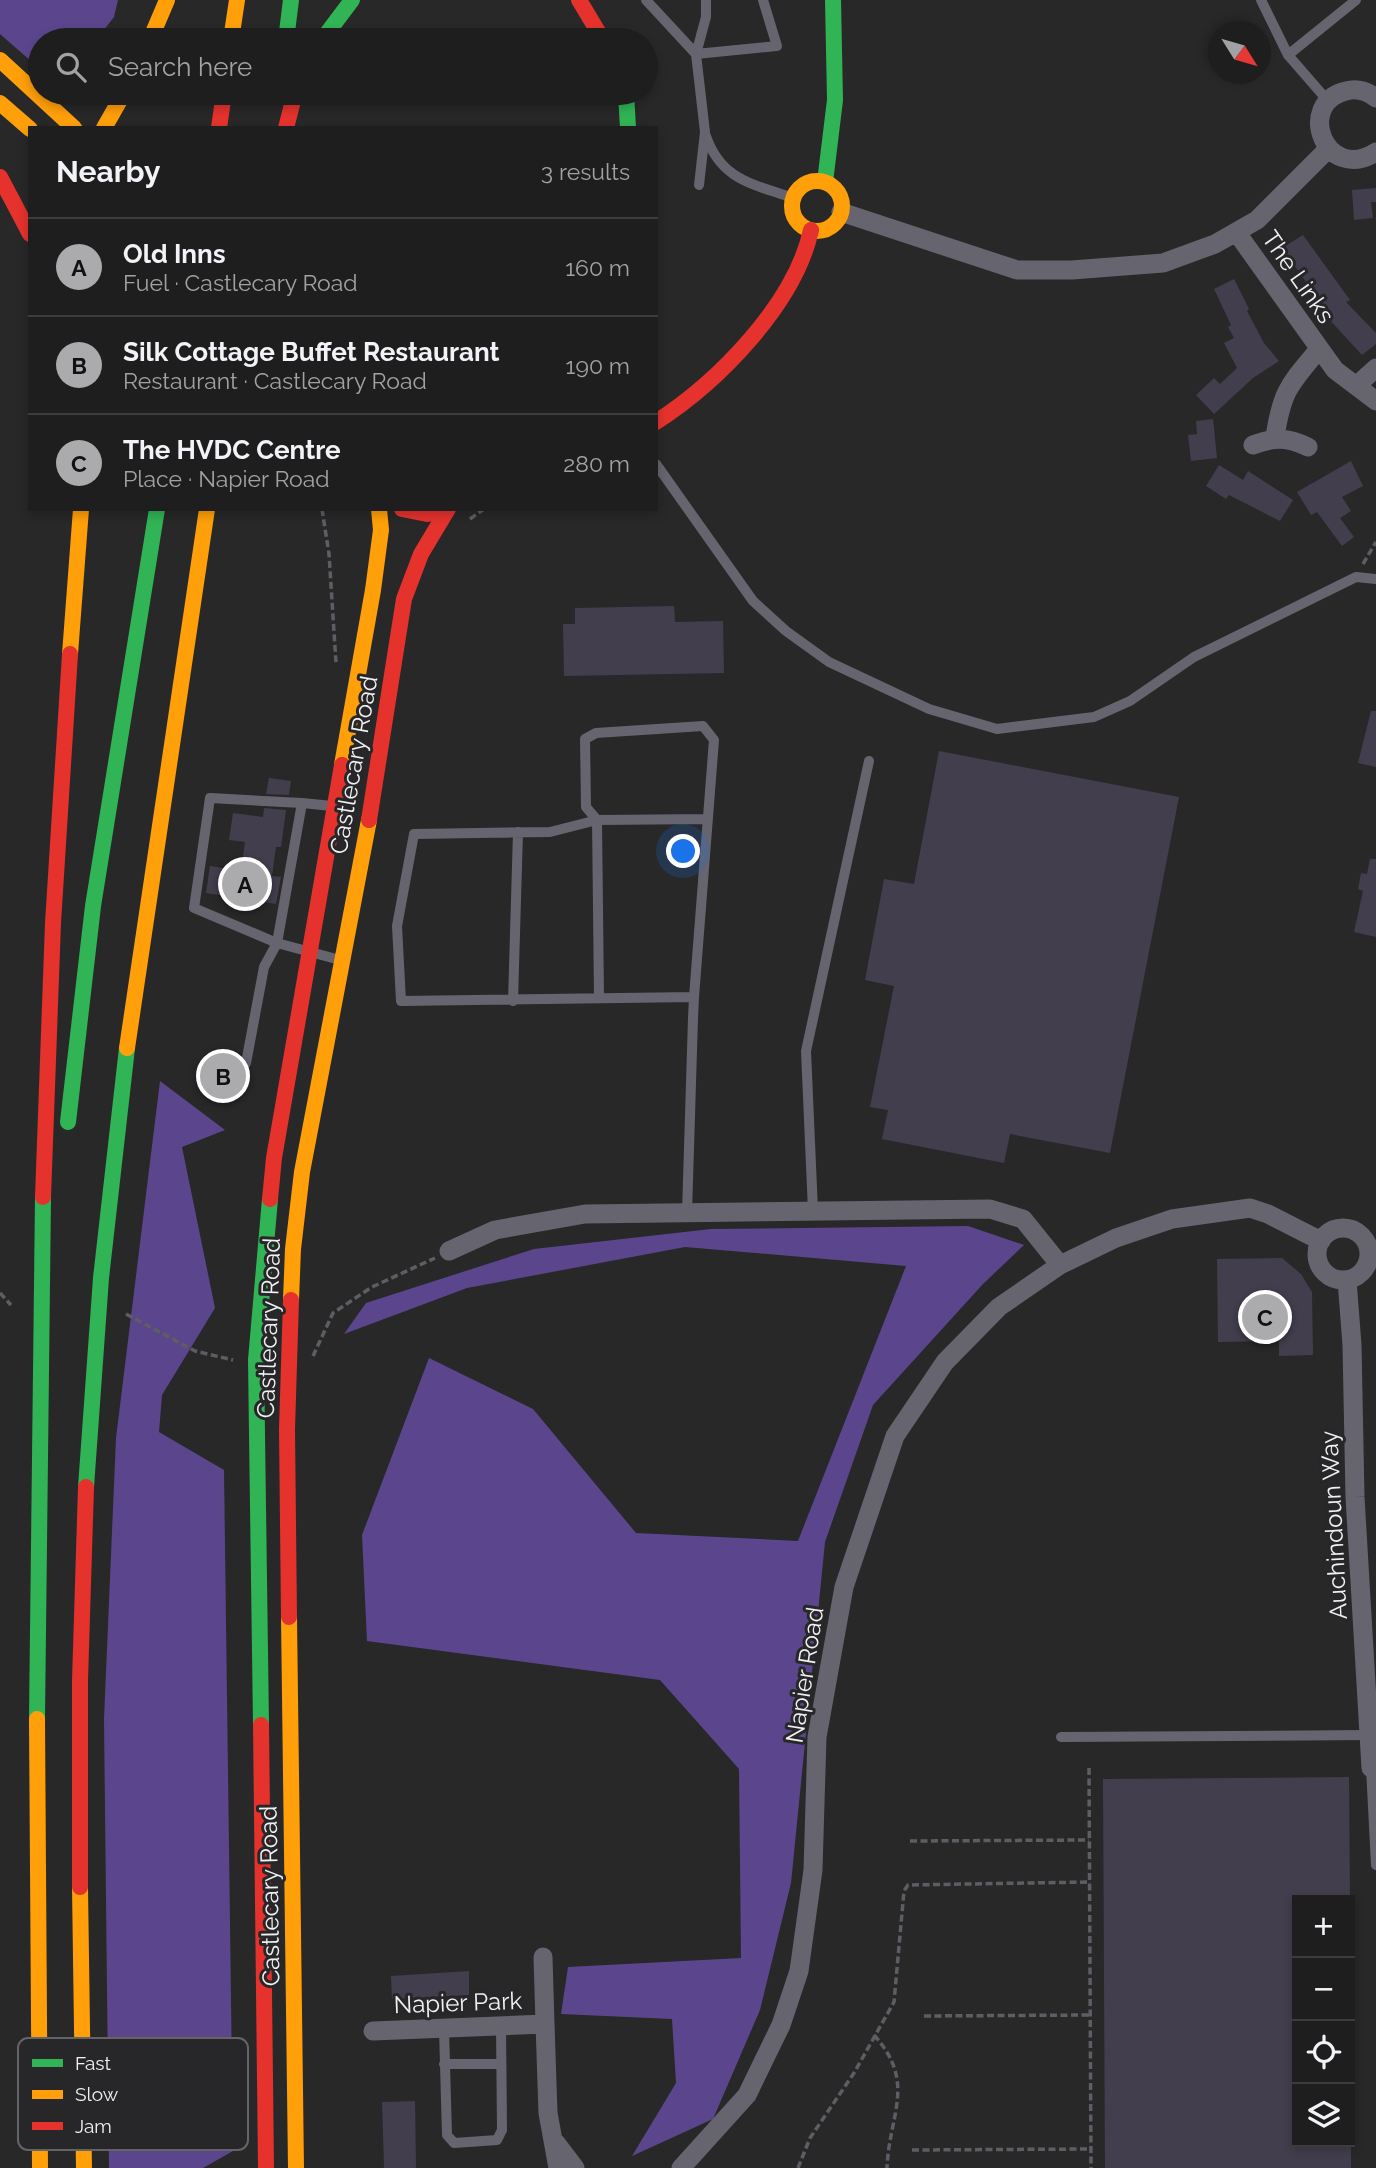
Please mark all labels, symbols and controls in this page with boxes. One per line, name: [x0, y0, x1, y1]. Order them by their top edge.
north arrow: [1208, 21, 1271, 84]
search box: [28, 28, 658, 105]
icon: search: [52, 48, 90, 86]
text: Search here: [108, 52, 252, 82]
text: Nearby: [56, 154, 160, 189]
text: 3 results: [541, 158, 630, 185]
street label: The Links: [1256, 225, 1341, 329]
text: Old Inns: [123, 239, 226, 269]
text: A: [71, 254, 87, 281]
text: 160 m: [565, 254, 630, 281]
text: Fuel · Castlecary Road: [123, 269, 358, 296]
text: Silk Cottage Buffet Restaurant: [123, 337, 500, 367]
text: B: [71, 352, 87, 379]
text: 190 m: [566, 352, 630, 379]
text: Restaurant · Castlecary Road: [123, 367, 427, 394]
text: The HVDC Centre: [123, 435, 341, 465]
text: C: [71, 450, 87, 477]
text: 280 m: [563, 450, 630, 477]
text: Place · Napier Road: [123, 465, 330, 492]
street label: Castlecary Road: [324, 674, 383, 856]
your location: [666, 834, 700, 868]
pin: A: [222, 858, 268, 910]
pin: B: [200, 1050, 246, 1102]
street label: Castlecary Road: [251, 1237, 286, 1419]
pin: C: [1242, 1291, 1288, 1343]
street label: Auchindoun Way: [1314, 1430, 1353, 1620]
street label: Napier Road: [779, 1605, 830, 1745]
street label: Castlecary Road: [253, 1806, 286, 1987]
map controls: [1292, 1895, 1355, 2147]
button: +: [1292, 1895, 1355, 1958]
button: −: [1292, 1958, 1355, 2021]
street label: Napier Park: [393, 1986, 523, 2019]
button: locate: [1292, 2021, 1355, 2084]
legend: [18, 2038, 248, 2150]
text: Fast: [75, 2052, 111, 2074]
text: Slow: [75, 2083, 119, 2105]
button: layers: [1292, 2084, 1355, 2147]
text: Jam: [75, 2115, 112, 2137]

